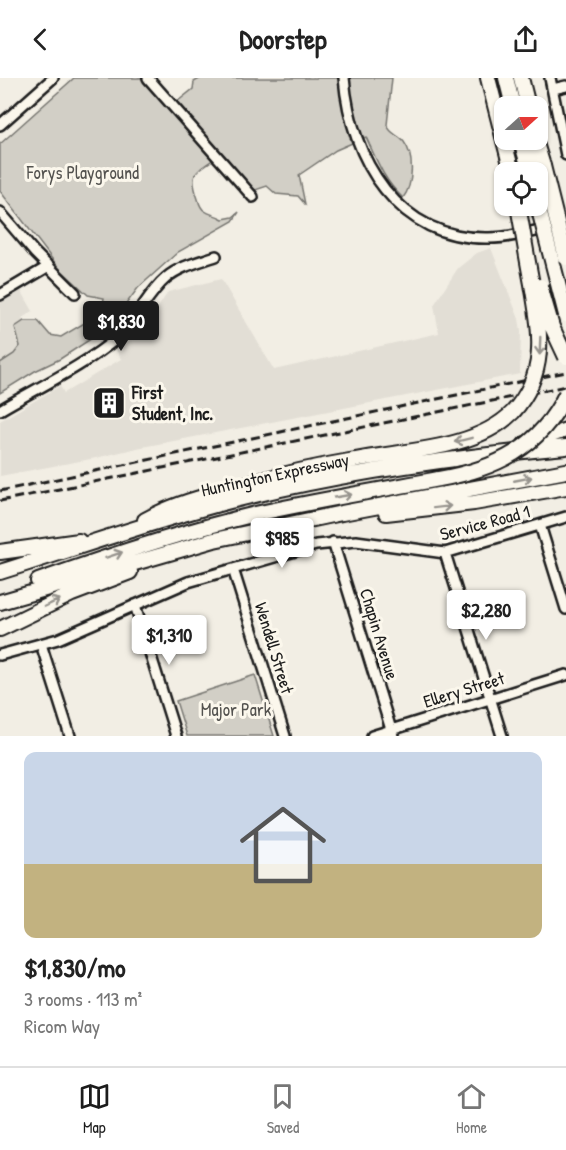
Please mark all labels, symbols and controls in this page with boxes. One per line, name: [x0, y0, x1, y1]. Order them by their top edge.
text: Doorstep: [240, 21, 326, 57]
icon: back: [24, 23, 57, 56]
icon: share: [509, 23, 542, 56]
north arrow: [494, 96, 548, 150]
map controls: [494, 96, 548, 216]
park label: Forys Playground: [26, 160, 139, 185]
button: locate: [494, 162, 548, 216]
pin: $1,830: [72, 301, 170, 352]
text: $1,830: [97, 307, 145, 334]
one-way arrow: [534, 336, 545, 356]
place label: First Student, Inc.: [131, 380, 213, 426]
building icon: First Student, Inc.: [91, 385, 127, 421]
one-way arrow: [454, 435, 473, 447]
street label: Huntington Expressway: [199, 447, 351, 502]
one-way arrow: [513, 473, 533, 484]
one-way arrow: [333, 490, 352, 501]
street label: Service Road 1: [437, 499, 533, 547]
one-way arrow: [432, 501, 452, 512]
pin: $985: [246, 518, 318, 569]
text: $985: [265, 524, 299, 551]
one-way arrow: [104, 548, 123, 559]
street label: Chapin Avenue: [354, 585, 405, 683]
pin: $2,280: [437, 590, 535, 641]
one-way arrow: [43, 596, 61, 608]
text: $2,280: [461, 596, 511, 623]
street label: Wendell Street: [249, 599, 300, 697]
pin: $1,310: [120, 615, 218, 666]
text: $1,310: [146, 621, 192, 648]
street label: Ellery Street: [420, 665, 508, 714]
park label: Major Park: [201, 697, 272, 722]
icon: home: [229, 791, 337, 899]
text: $1,830/mo: [24, 950, 126, 985]
text: 3 rooms · 113 m²: [24, 985, 142, 1012]
text: Ricom Way: [24, 1012, 100, 1039]
tab: Map: [78, 1080, 111, 1138]
tab: Saved: [266, 1080, 299, 1138]
tab: Home: [455, 1080, 488, 1138]

